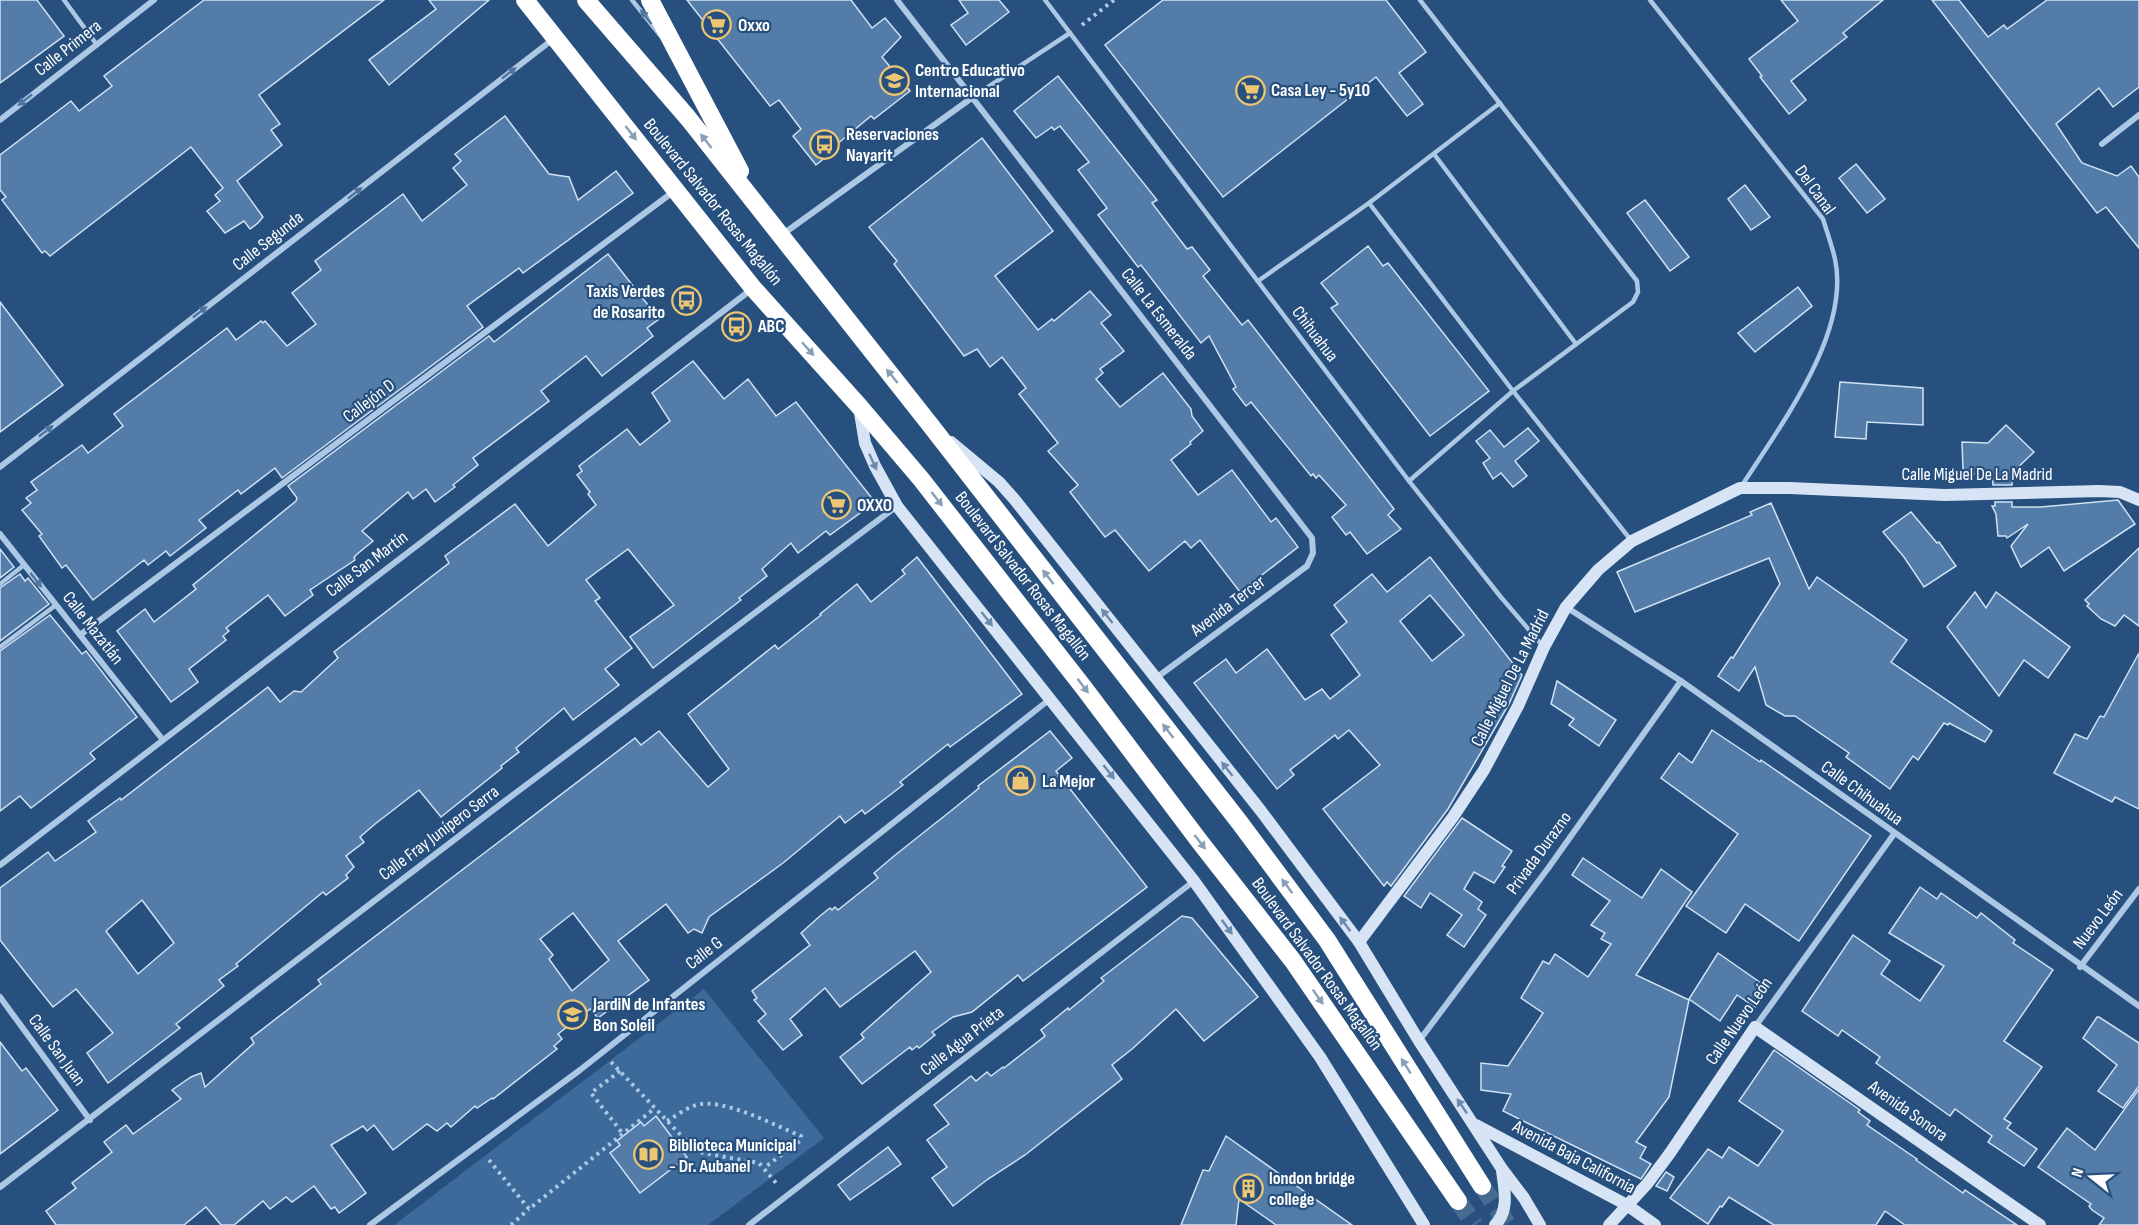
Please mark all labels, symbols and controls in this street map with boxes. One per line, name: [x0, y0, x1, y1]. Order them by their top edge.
supermarket icon: Oxxo: [701, 9, 733, 41]
one-way arrow: [640, 10, 652, 25]
street label: Calle Primera: [30, 15, 106, 81]
place label: Oxxo: [738, 15, 770, 36]
place label: Centro Educativo Internacional: [915, 60, 1025, 102]
school or university icon: Centro Educativo Internacional: [878, 64, 910, 96]
one-way arrow: [501, 67, 517, 80]
supermarket icon: Casa Ley - 5y10: [1234, 74, 1266, 106]
place label: Casa Ley - 5y10: [1271, 80, 1370, 101]
one-way arrow: [18, 94, 33, 106]
street label: Boulevard Salvador Rosas Magallón: [639, 114, 787, 290]
place label: Reservaciones Nayarit: [846, 124, 939, 166]
one-way arrow: [625, 126, 637, 141]
bus stop icon: Reservaciones Nayarit: [809, 128, 841, 160]
one-way arrow: [699, 133, 712, 149]
street label: Del Canal: [1790, 161, 1840, 219]
one-way arrow: [347, 187, 362, 199]
street label: Calle Segunda: [228, 207, 308, 275]
street label: Calle La Esmeralda: [1117, 264, 1201, 364]
place label: Taxis Verdes de Rosarito: [586, 281, 665, 323]
bus stop icon: Taxis Verdes de Rosarito: [670, 285, 702, 317]
street label: Chihuahua: [1287, 302, 1343, 366]
one-way arrow: [192, 306, 208, 318]
bus stop icon: ABC: [721, 310, 753, 342]
place label: ABC: [757, 316, 784, 337]
one-way arrow: [801, 341, 814, 356]
one-way arrow: [885, 368, 898, 384]
street label: Callejón D: [339, 375, 399, 427]
one-way arrow: [39, 426, 54, 438]
one-way arrow: [869, 454, 878, 471]
street label: Calle Miguel De La Madrid: [1902, 464, 2052, 485]
street label: Boulevard Salvador Rosas Magallón: [951, 487, 1095, 665]
supermarket icon: OXXO: [820, 489, 852, 521]
one-way arrow: [931, 491, 943, 507]
place label: OXXO: [857, 495, 892, 516]
street label: Calle San Martín: [322, 526, 412, 602]
one-way arrow: [1043, 570, 1055, 585]
street label: Avenida Tercer: [1186, 571, 1269, 641]
one-way arrow: [30, 573, 42, 588]
street label: Calle Mazatlán: [58, 587, 128, 669]
street label: Calle Miguel De La Madrid: [1466, 606, 1554, 750]
one-way arrow: [1101, 608, 1113, 623]
one-way arrow: [981, 612, 993, 627]
one-way arrow: [1076, 678, 1089, 694]
one-way arrow: [1162, 724, 1174, 740]
street label: Calle Chihuahua: [1817, 756, 1907, 830]
one-way arrow: [1221, 761, 1234, 777]
shop icon: La Mejor: [1005, 765, 1037, 797]
one-way arrow: [1102, 765, 1114, 780]
place label: La Mejor: [1042, 771, 1096, 792]
street label: Calle Fray Junípero Serra: [375, 781, 503, 885]
street label: Privada Durazno: [1502, 808, 1576, 898]
one-way arrow: [1193, 834, 1206, 850]
street label: Boulevard Salvador Rosas Magallón: [1247, 873, 1387, 1055]
one-way arrow: [1280, 878, 1293, 894]
street label: Nuevo León: [2069, 885, 2127, 953]
one-way arrow: [1340, 917, 1352, 932]
one-way arrow: [1221, 919, 1232, 935]
street label: Calle G: [681, 932, 727, 974]
street label: Calle Nuevo León: [1701, 973, 1777, 1069]
one-way arrow: [1312, 989, 1323, 1005]
place label: JardiN de Infantes Bon Soleil: [592, 994, 705, 1036]
school or university icon: JardiN de Infantes Bon Soleil: [556, 998, 588, 1030]
street label: Calle Agua Prieta: [916, 1002, 1008, 1080]
street label: Calle San Juan: [24, 1010, 90, 1090]
one-way arrow: [1401, 1058, 1412, 1074]
street label: Avenida Sonora: [1863, 1075, 1952, 1146]
one-way arrow: [1456, 1098, 1468, 1114]
street label: Avenida Baja California: [1508, 1115, 1639, 1198]
place label: Biblioteca Municipal - Dr. Aubanel: [669, 1135, 797, 1177]
library icon: Biblioteca Municipal - Dr. Aubanel: [632, 1139, 664, 1171]
north arrow: [2061, 1147, 2121, 1207]
text: N: [2068, 1166, 2089, 1180]
place label: london bridge college: [1269, 1168, 1355, 1210]
building icon: london bridge college: [1232, 1172, 1264, 1204]

